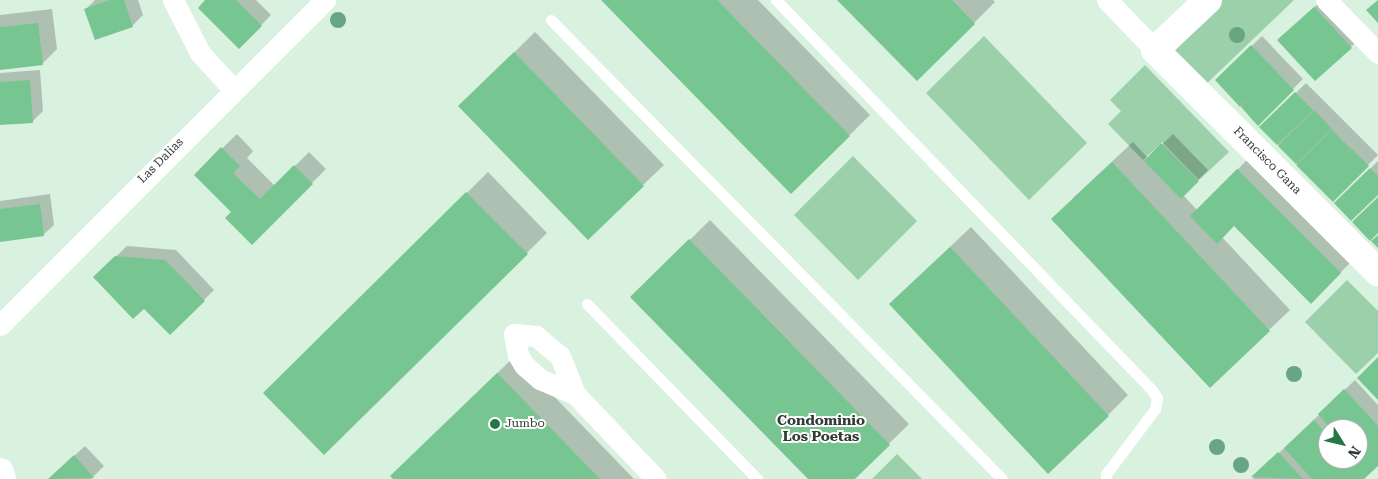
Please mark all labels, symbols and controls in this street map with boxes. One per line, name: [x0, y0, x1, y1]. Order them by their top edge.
street label: Francisco Gana: [1230, 124, 1304, 198]
street label: Las Dalias: [135, 135, 187, 187]
district label: Condominio Los Poetas: [777, 412, 865, 444]
place label: Jumbo: [505, 417, 545, 431]
marker: Jumbo: [489, 418, 501, 430]
north arrow: [1318, 419, 1368, 469]
text: N: [1345, 443, 1364, 461]

